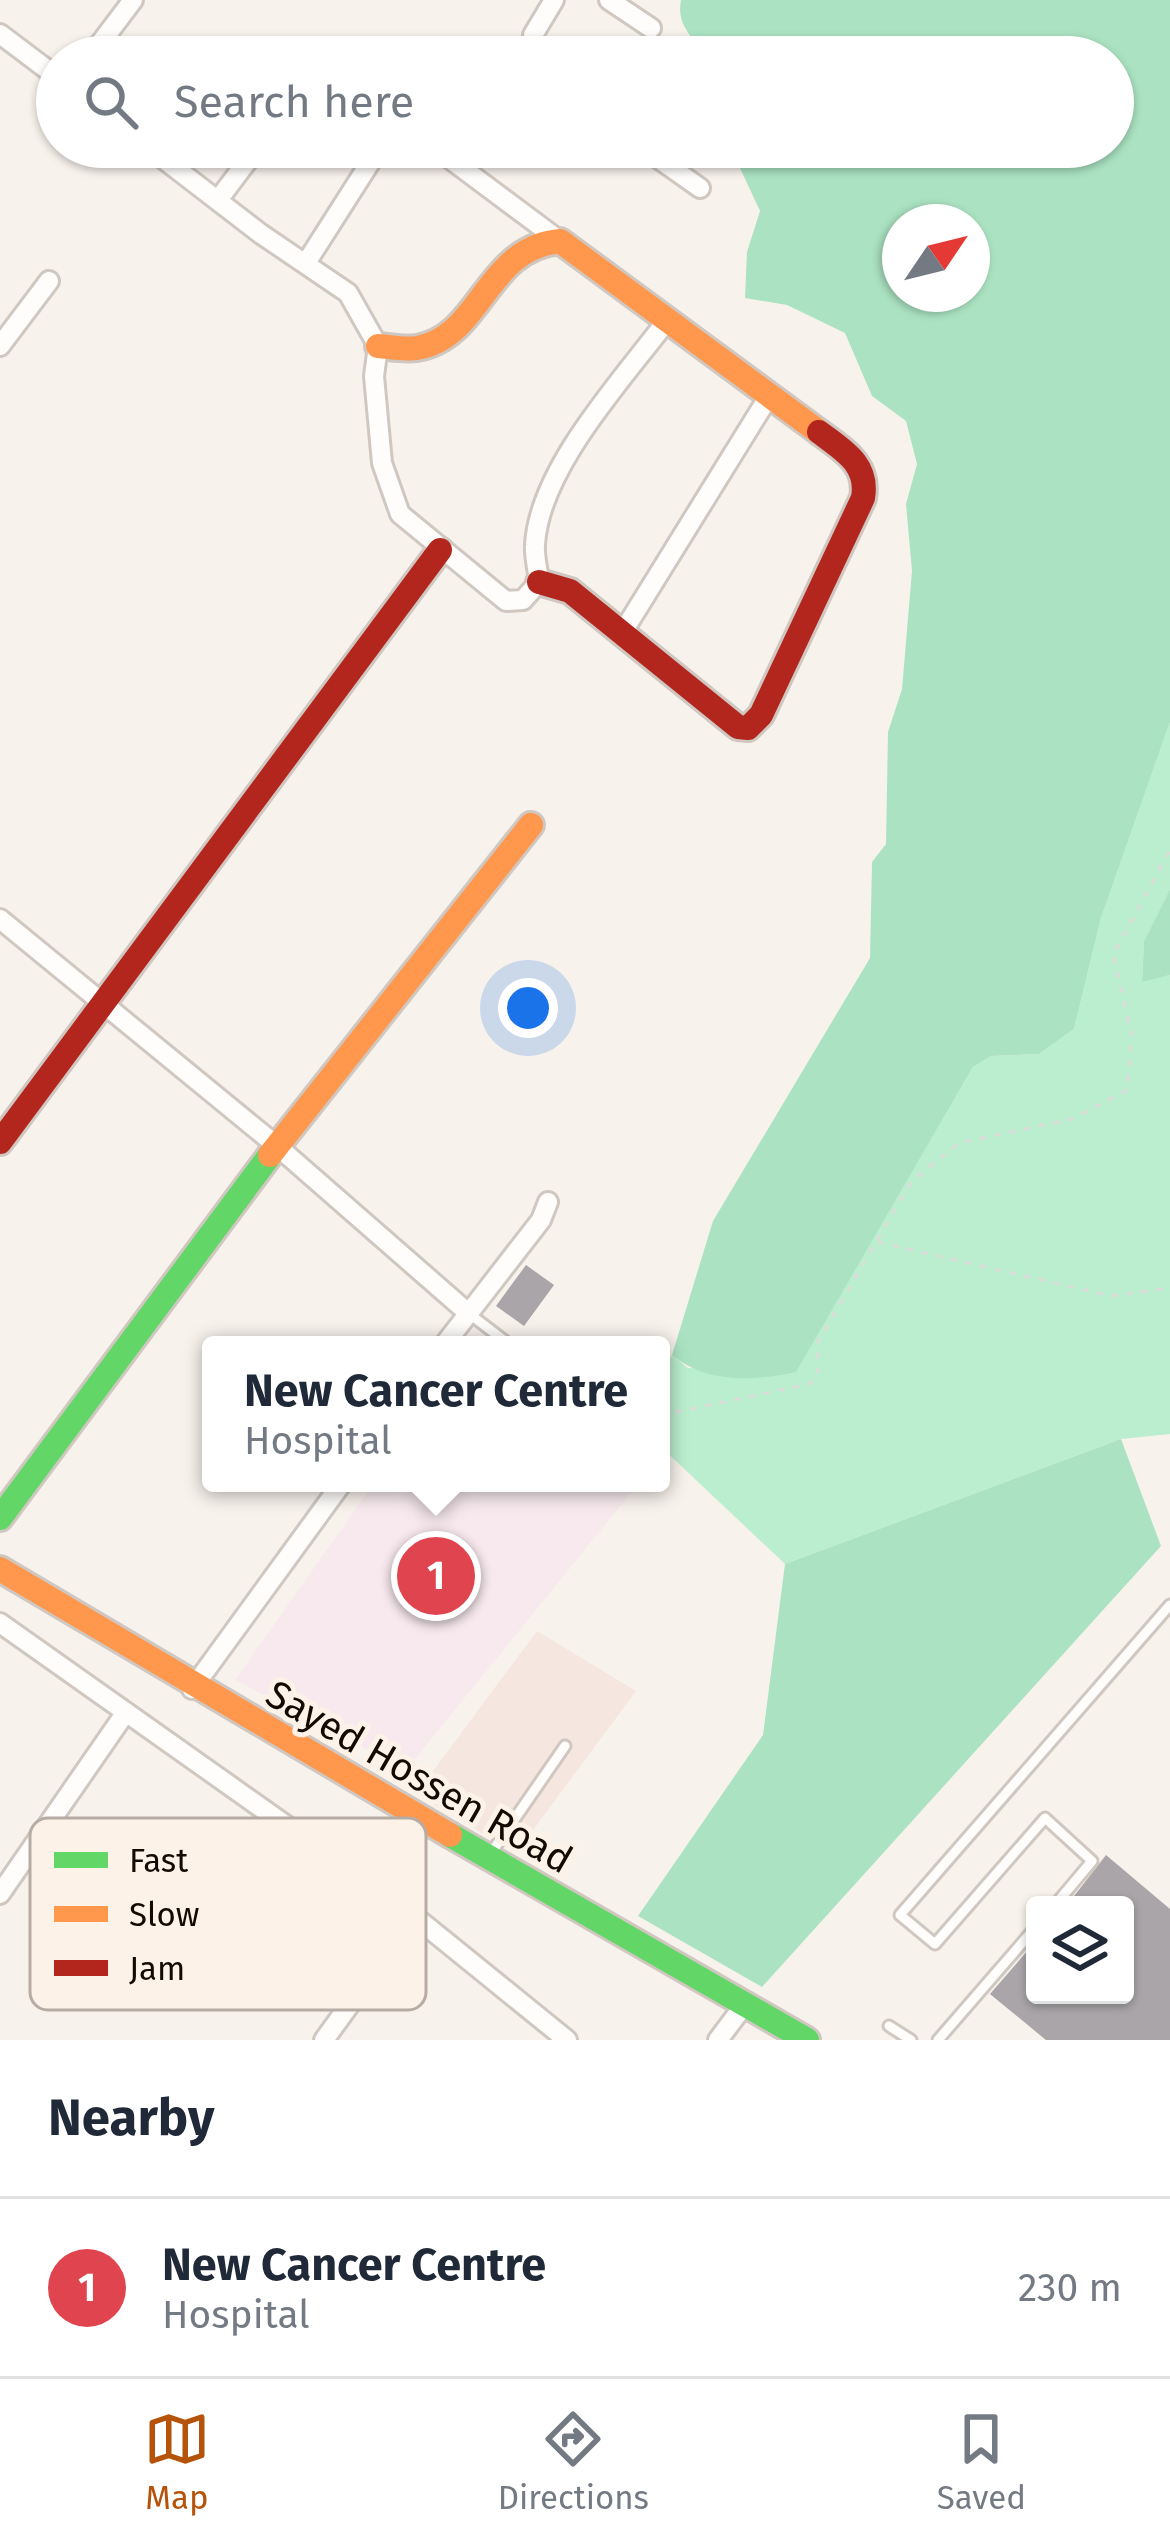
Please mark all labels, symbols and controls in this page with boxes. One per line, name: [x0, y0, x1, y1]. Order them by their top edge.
search box: [36, 36, 1134, 168]
icon: search: [78, 69, 144, 135]
text: Search here: [174, 75, 414, 129]
north arrow: [882, 204, 990, 312]
your location: [498, 978, 558, 1038]
popup: [202, 1336, 670, 1492]
text: New Cancer Centre: [244, 1364, 628, 1418]
text: Hospital: [244, 1418, 392, 1464]
pin: 1: [397, 1531, 475, 1621]
street label: Sayed Hossen Road: [258, 1671, 580, 1883]
legend: [30, 1818, 426, 2010]
text: Fast: [129, 1841, 188, 1881]
text: Slow: [129, 1895, 199, 1935]
map controls: [1026, 1896, 1134, 2004]
button: layers: [1026, 1896, 1134, 2004]
text: Jam: [129, 1949, 185, 1989]
text: Nearby: [48, 2087, 214, 2149]
text: New Cancer Centre: [162, 2238, 546, 2292]
text: 1: [78, 2265, 96, 2311]
text: 230 m: [1018, 2265, 1122, 2311]
text: Hospital: [162, 2292, 310, 2338]
tab: Map: [144, 2406, 210, 2518]
tab: Directions: [498, 2406, 649, 2518]
tab: Saved: [937, 2406, 1026, 2518]

